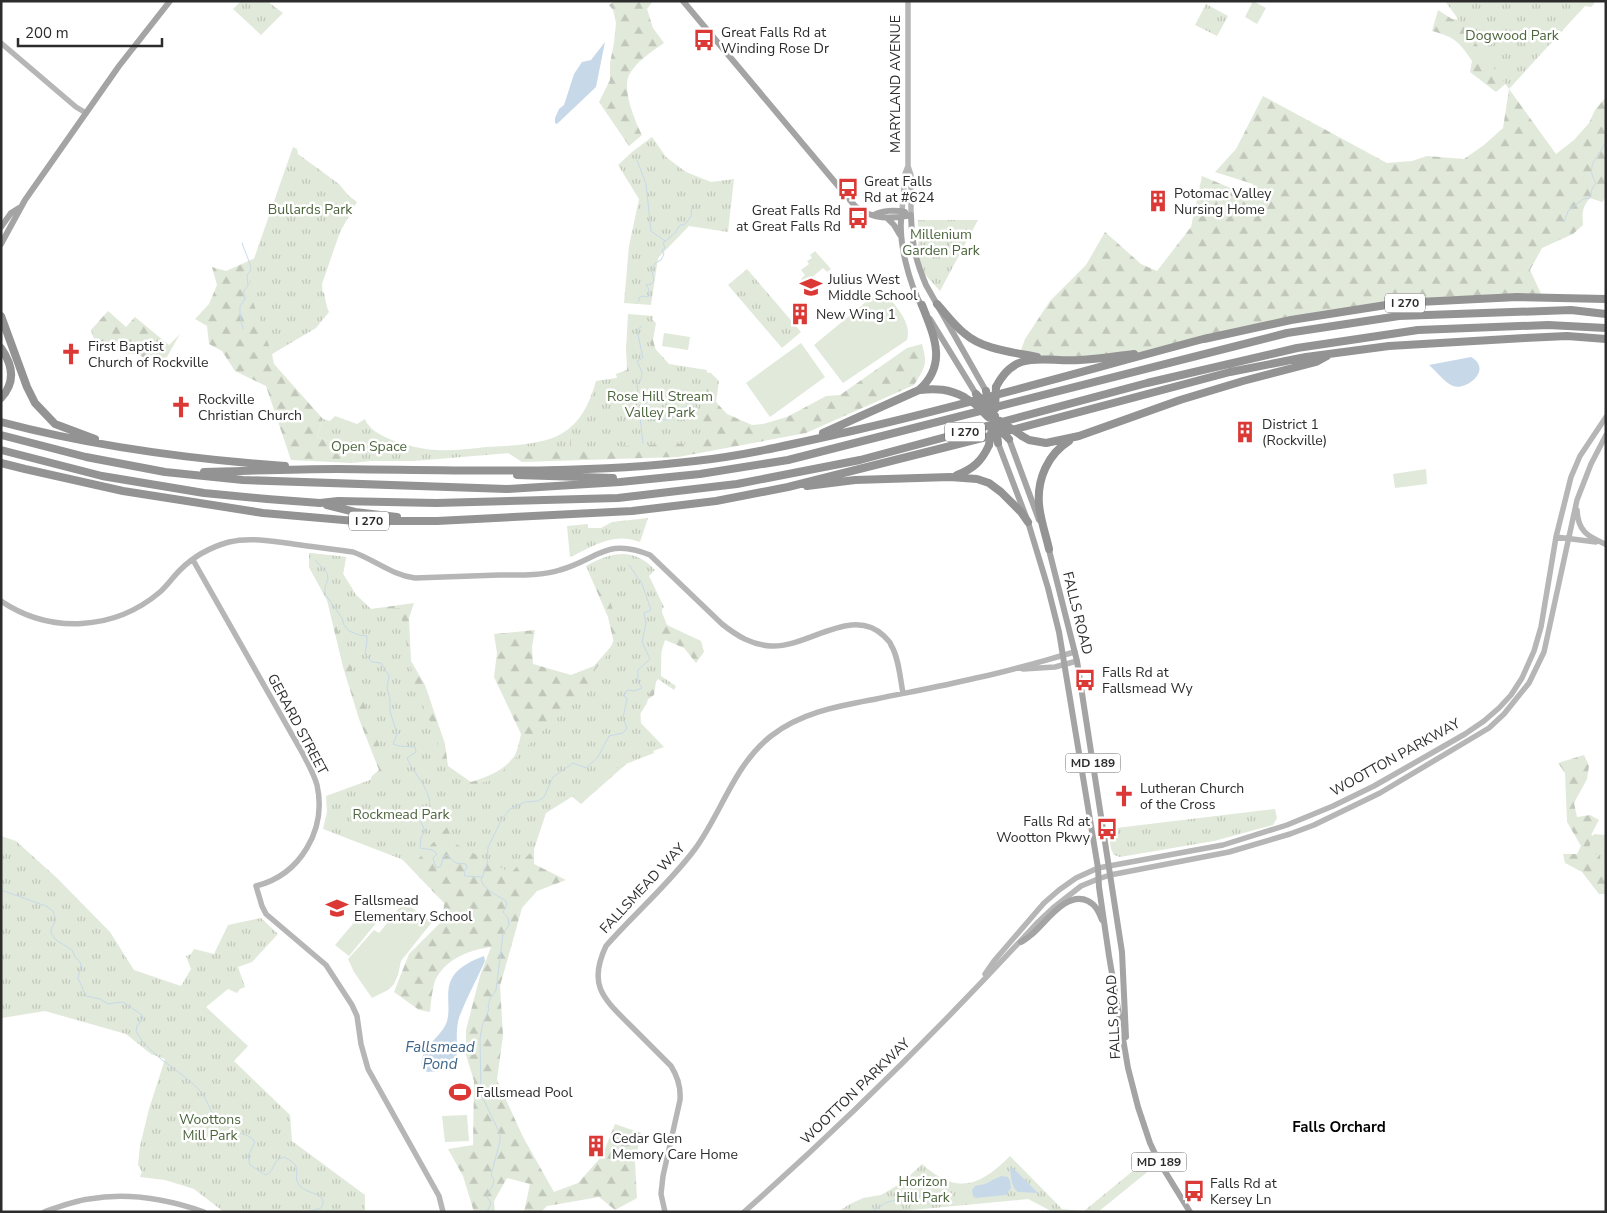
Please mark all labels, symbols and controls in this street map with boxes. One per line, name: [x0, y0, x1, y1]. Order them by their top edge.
scale bar: [18, 15, 161, 47]
street label: MARYLAND AVENUE: [886, 15, 905, 153]
text: 200 m: [25, 23, 69, 43]
place label: Great Falls Rd at Winding Rose Dr: [721, 23, 829, 58]
park label: Dogwood Park: [1465, 26, 1560, 45]
bus stop icon: Great Falls Rd at Winding Rose Dr: [691, 27, 717, 53]
place label: Great Falls Rd at #624: [864, 172, 934, 207]
bus stop icon: Great Falls Rd at #624: [835, 176, 861, 202]
place label: Potomac Valley Nursing Home: [1174, 184, 1272, 219]
building icon: Potomac Valley Nursing Home: [1145, 188, 1171, 214]
park label: Bullards Park: [268, 200, 353, 219]
place label: Great Falls Rd at Great Falls Rd: [736, 201, 841, 236]
bus stop icon: Great Falls Rd at Great Falls Rd: [845, 205, 871, 231]
park label: Millenium Garden Park: [902, 225, 981, 260]
place label: Julius West Middle School: [827, 270, 918, 305]
school or university icon: Julius West Middle School: [798, 274, 824, 300]
road number: I 270: [1385, 294, 1425, 312]
building icon: New Wing 1: [787, 301, 813, 327]
place label: New Wing 1: [816, 305, 896, 324]
place label: First Baptist Church of Rockville: [88, 337, 209, 372]
church icon: First Baptist Church of Rockville: [58, 341, 84, 367]
park label: Rose Hill Stream Valley Park: [607, 387, 713, 422]
place label: Rockville Christian Church: [198, 390, 302, 425]
church icon: Rockville Christian Church: [168, 394, 194, 420]
place label: District 1 (Rockville): [1262, 415, 1327, 450]
building icon: District 1 (Rockville): [1232, 419, 1258, 445]
road number: I 270: [945, 422, 985, 442]
park label: Open Space: [331, 437, 407, 456]
road number: I 270: [349, 512, 389, 530]
street label: FALLS ROAD: [1058, 570, 1097, 657]
place label: Falls Rd at Fallsmead Wy: [1102, 663, 1193, 698]
bus stop icon: Falls Rd at Fallsmead Wy: [1072, 667, 1098, 693]
street label: GERARD STREET: [263, 670, 332, 779]
street label: WOOTTON PARKWAY: [1327, 714, 1464, 801]
road number: MD 189: [1066, 754, 1120, 772]
place label: Lutheran Church of the Cross: [1140, 779, 1244, 814]
church icon: Lutheran Church of the Cross: [1111, 783, 1137, 809]
park label: Rockmead Park: [352, 805, 451, 824]
place label: Falls Rd at Wootton Pkwy: [996, 812, 1091, 847]
bus stop icon: Falls Rd at Wootton Pkwy: [1094, 816, 1120, 842]
street label: FALLSMEAD WAY: [595, 839, 690, 938]
place label: Fallsmead Elementary School: [354, 891, 473, 926]
school or university icon: Fallsmead Elementary School: [324, 895, 350, 921]
street label: FALLS ROAD: [1102, 974, 1125, 1060]
street label: WOOTTON PARKWAY: [796, 1034, 915, 1149]
water label: Fallsmead Pond: [405, 1037, 475, 1074]
sports icon: Fallsmead Pool: [447, 1079, 473, 1105]
place label: Fallsmead Pool: [476, 1083, 573, 1102]
park label: Woottons Mill Park: [179, 1110, 241, 1145]
district label: Falls Orchard: [1292, 1117, 1386, 1137]
place label: Cedar Glen Memory Care Home: [612, 1129, 738, 1164]
building icon: Cedar Glen Memory Care Home: [583, 1133, 609, 1159]
road number: MD 189: [1132, 1152, 1186, 1172]
park label: Horizon Hill Park: [896, 1172, 951, 1207]
place label: Falls Rd at Kersey Ln: [1210, 1174, 1277, 1209]
bus stop icon: Falls Rd at Kersey Ln: [1181, 1178, 1207, 1204]

